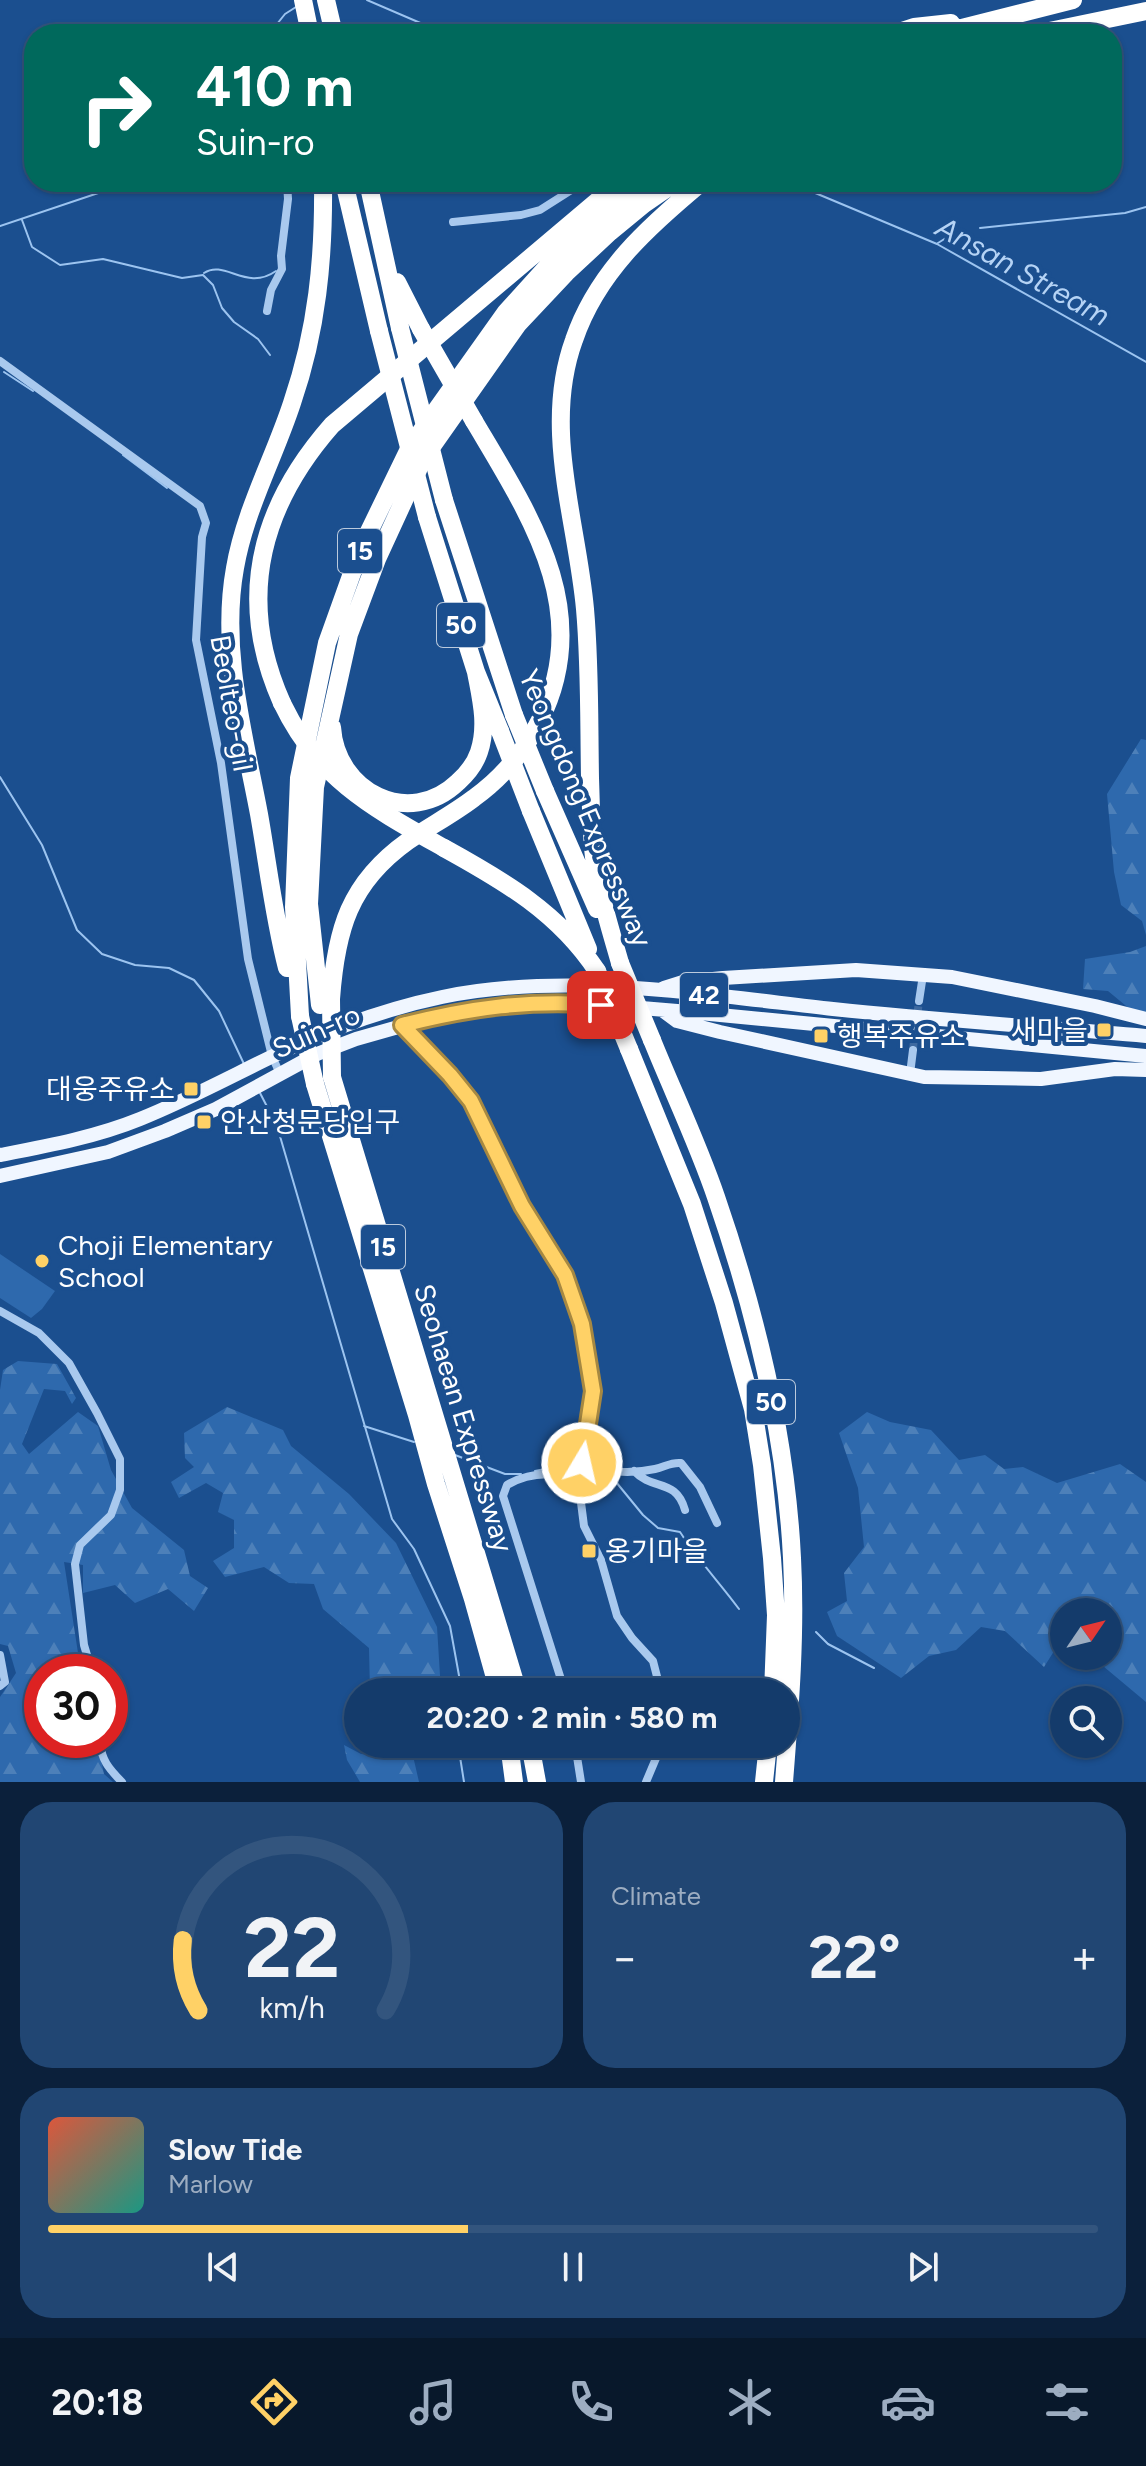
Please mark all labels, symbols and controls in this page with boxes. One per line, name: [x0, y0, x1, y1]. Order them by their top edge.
text: 410 m: [196, 53, 354, 120]
icon: right: [64, 56, 168, 160]
text: Suin-ro: [196, 121, 315, 164]
water label: Ansan Stream: [929, 208, 1116, 334]
road number: 15: [338, 529, 382, 573]
road number: 50: [437, 603, 485, 647]
street label: Beolteo-gil: [203, 632, 261, 774]
street label: Yeongdong Expressway: [512, 664, 660, 952]
pin: [567, 971, 635, 1039]
road number: 42: [680, 973, 728, 1017]
icon: arrive: [579, 983, 623, 1027]
street label: Suin-ro: [267, 997, 365, 1065]
place label: 새마을: [1011, 1013, 1088, 1047]
place label: 행복주유소: [837, 1019, 966, 1053]
marker: 새마을: [1095, 1021, 1113, 1039]
marker: 행복주유소: [812, 1027, 830, 1045]
place label: 대웅주유소: [46, 1072, 175, 1106]
marker: 대웅주유소: [182, 1080, 200, 1098]
place label: 안산청문당입구: [220, 1105, 400, 1139]
marker: 안산청문당입구: [195, 1113, 213, 1131]
road number: 15: [361, 1225, 405, 1269]
place label: Choji Elementary School: [58, 1228, 273, 1294]
marker: Choji Elementary School: [33, 1252, 51, 1270]
street label: Seohaean Expressway: [407, 1280, 521, 1556]
road number: 50: [747, 1380, 795, 1424]
position arrow: [540, 1421, 624, 1505]
place label: 옹기마을: [605, 1534, 708, 1568]
marker: 옹기마을: [580, 1542, 598, 1560]
north arrow: [1050, 1598, 1122, 1670]
map controls: [1050, 1598, 1122, 1758]
speed limit sign: 30: [24, 1654, 128, 1758]
button: search: [1050, 1686, 1122, 1758]
text: 20:20 · 2 min · 580 m: [427, 1699, 717, 1736]
text: Climate: [611, 1880, 701, 1912]
text: 22: [243, 1898, 340, 1998]
text: 22°: [808, 1921, 901, 1993]
text: −: [611, 1931, 638, 1984]
text: +: [1071, 1931, 1098, 1984]
text: km/h: [259, 1991, 324, 2025]
text: Slow Tide: [168, 2131, 302, 2168]
text: Marlow: [168, 2168, 253, 2200]
icon: previous: [201, 2245, 245, 2289]
icon: pause: [551, 2245, 595, 2289]
icon: next: [901, 2245, 945, 2289]
icon: directions: [246, 2374, 302, 2430]
icon: music: [405, 2374, 461, 2430]
icon: phone: [563, 2374, 619, 2430]
icon: climate: [722, 2374, 778, 2430]
icon: car: [880, 2374, 936, 2430]
icon: filters: [1039, 2374, 1095, 2430]
text: 20:18: [51, 2381, 144, 2424]

